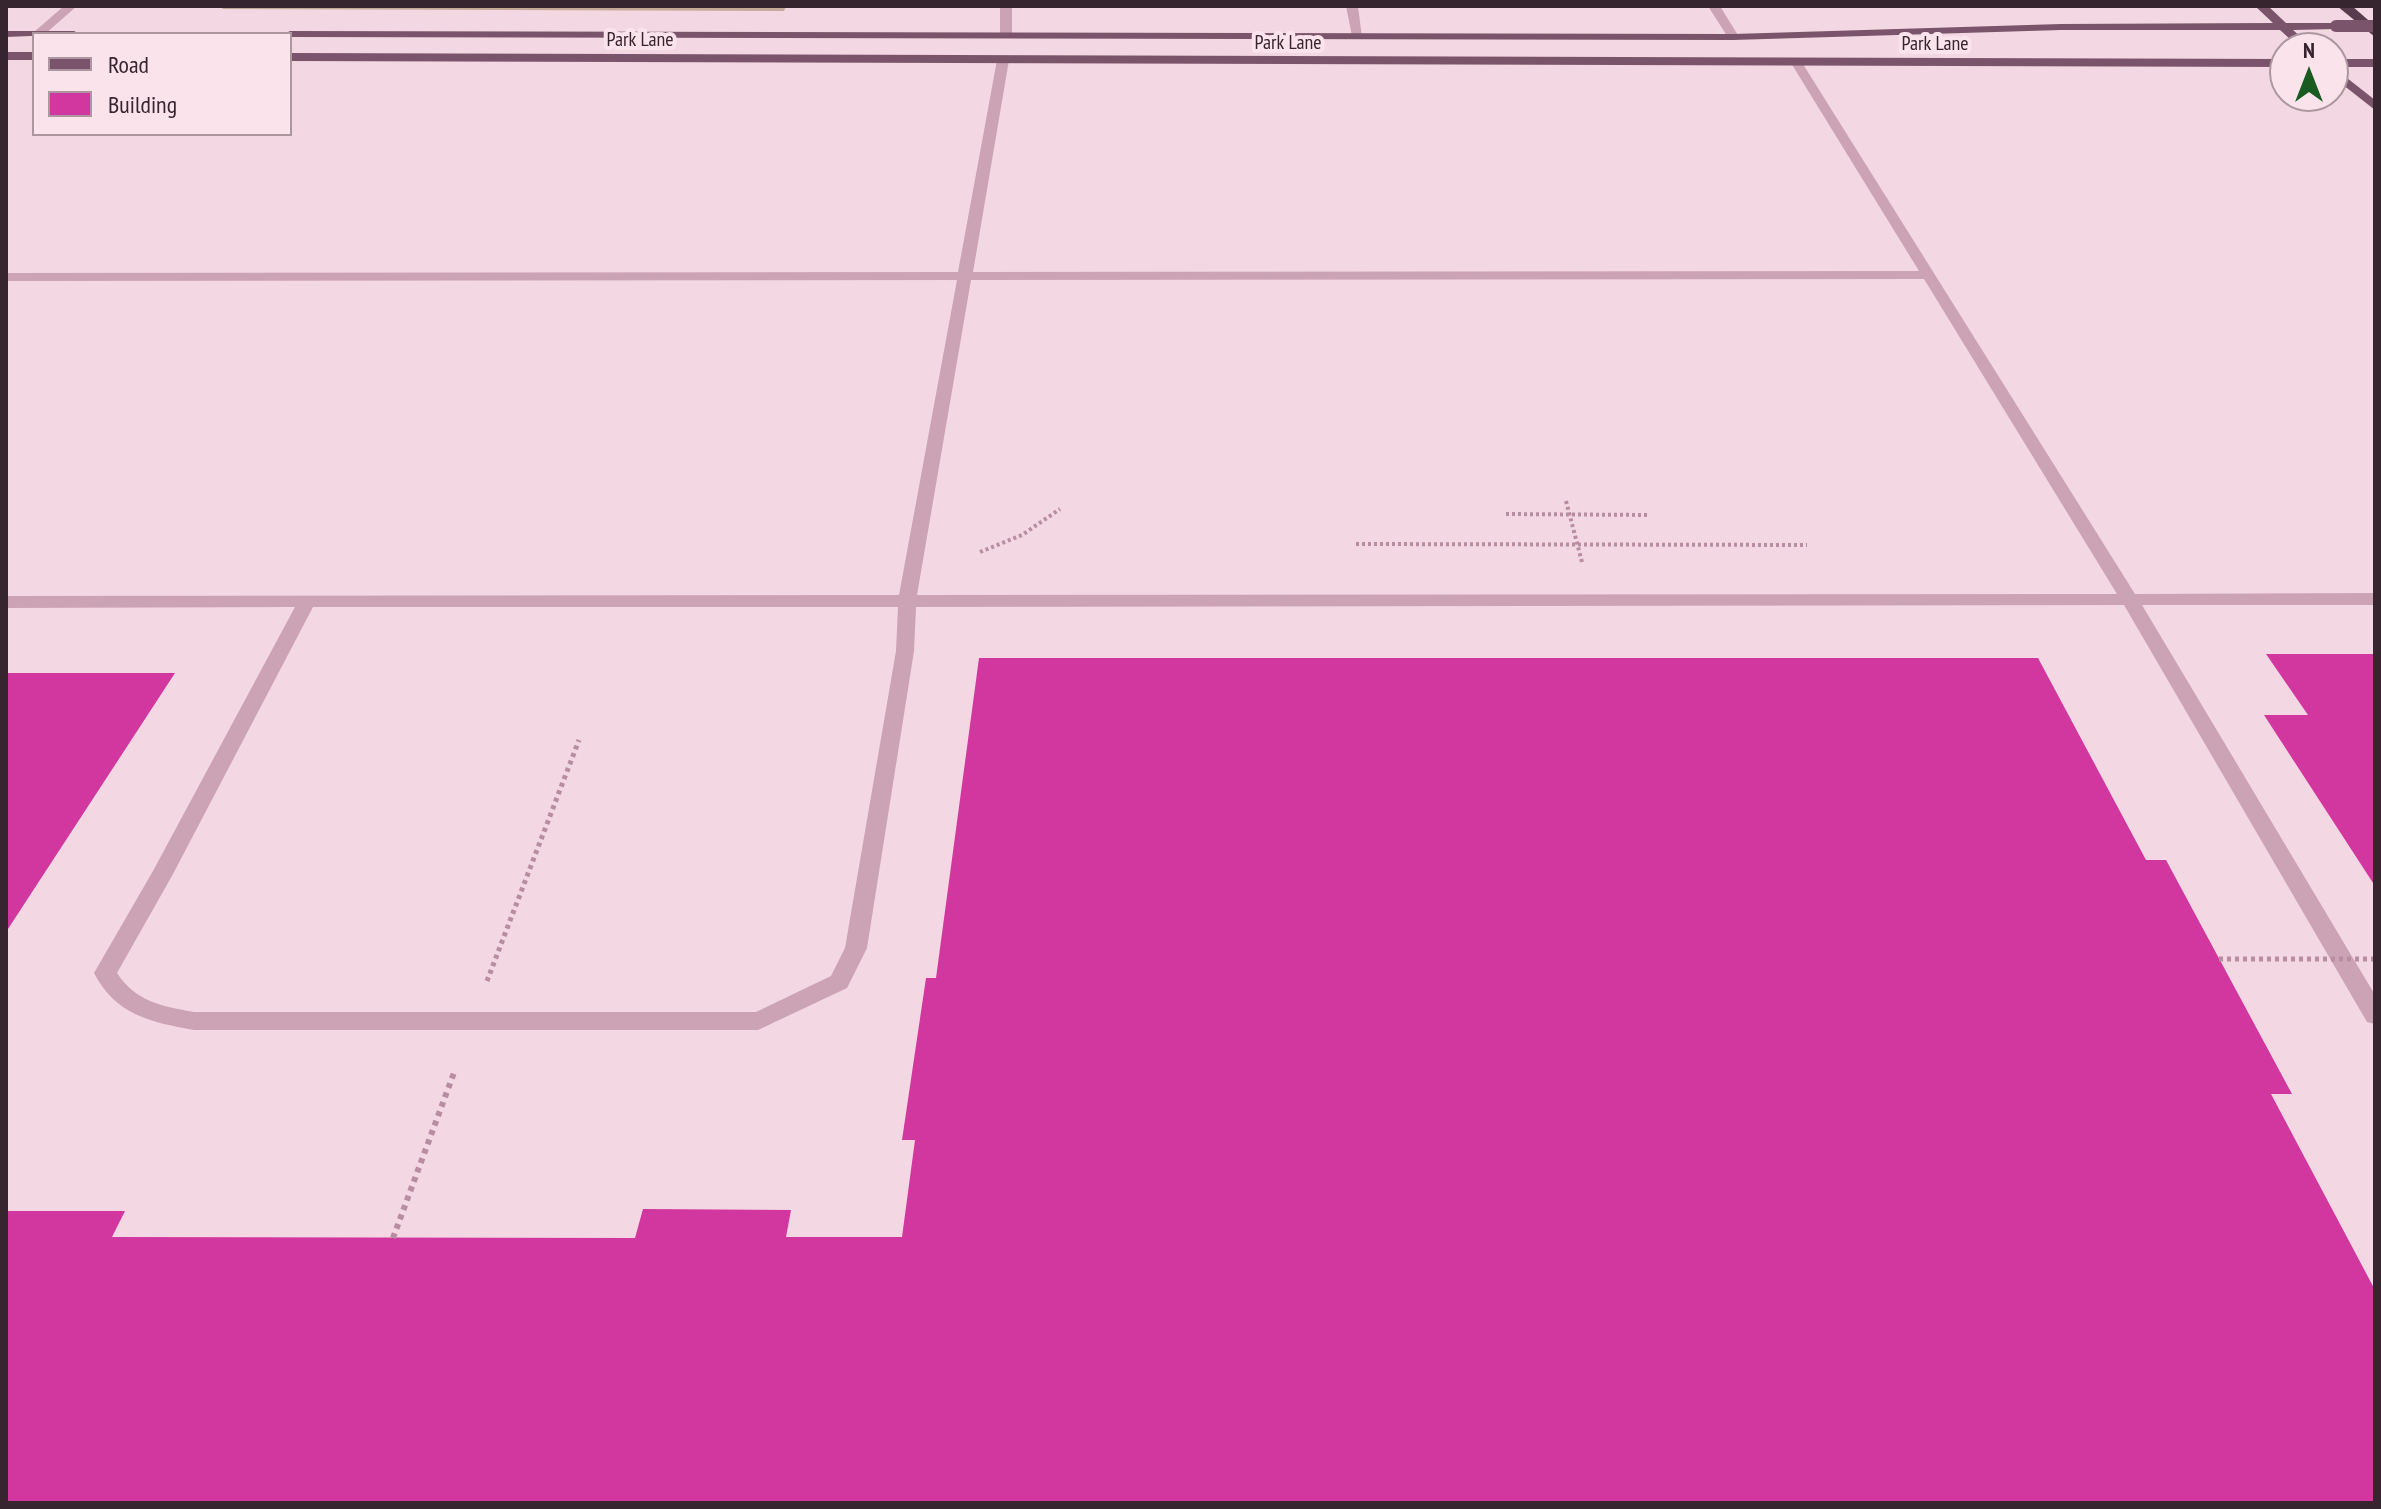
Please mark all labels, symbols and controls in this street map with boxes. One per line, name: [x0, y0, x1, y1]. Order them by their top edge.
street label: Park Lane: [606, 28, 674, 52]
street label: Park Lane: [1254, 31, 1322, 55]
legend: [32, 32, 292, 136]
street label: Park Lane: [1901, 32, 1969, 56]
north arrow: [2269, 32, 2349, 112]
text: N: [2303, 36, 2315, 64]
text: Road: [108, 49, 149, 80]
text: Building: [108, 89, 177, 120]

